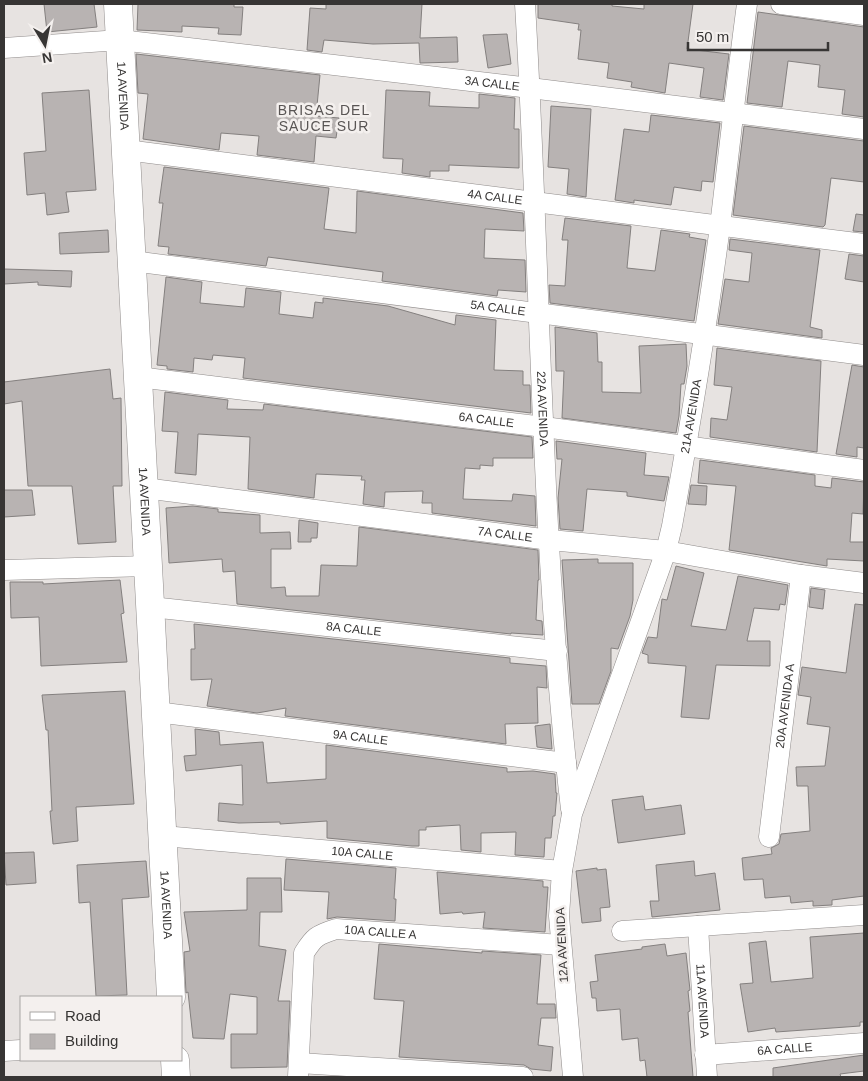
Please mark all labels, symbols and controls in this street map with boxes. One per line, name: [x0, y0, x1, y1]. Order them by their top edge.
north arrow: [20, 20, 70, 70]
scale bar: [688, 20, 828, 52]
text: 50 m: [696, 28, 729, 45]
text: N: [41, 49, 54, 67]
street label: 1A AVENIDA: [114, 61, 132, 130]
street label: 3A CALLE: [464, 73, 521, 94]
district label: BRISAS DEL SAUCE SUR: [278, 102, 370, 134]
street label: 4A CALLE: [467, 187, 523, 207]
street label: 5A CALLE: [470, 298, 526, 318]
street label: 22A AVENIDA: [534, 371, 551, 447]
street label: 21A AVENIDA: [678, 378, 704, 454]
street label: 6A CALLE: [458, 410, 515, 430]
street label: 1A AVENIDA: [136, 467, 153, 536]
street label: 7A CALLE: [477, 524, 533, 545]
street label: 8A CALLE: [325, 619, 382, 639]
street label: 20A AVENIDA A: [773, 663, 797, 749]
street label: 9A CALLE: [332, 727, 389, 748]
street label: 10A CALLE: [331, 844, 394, 863]
street label: 1A AVENIDA: [157, 870, 175, 939]
street label: 12A AVENIDA: [553, 907, 571, 983]
street label: 10A CALLE A: [344, 923, 417, 942]
street label: 11A AVENIDA: [693, 963, 712, 1038]
legend: [20, 996, 182, 1061]
text: Road: [65, 1007, 101, 1024]
text: Building: [65, 1032, 118, 1049]
street label: 6A CALLE: [757, 1040, 813, 1058]

